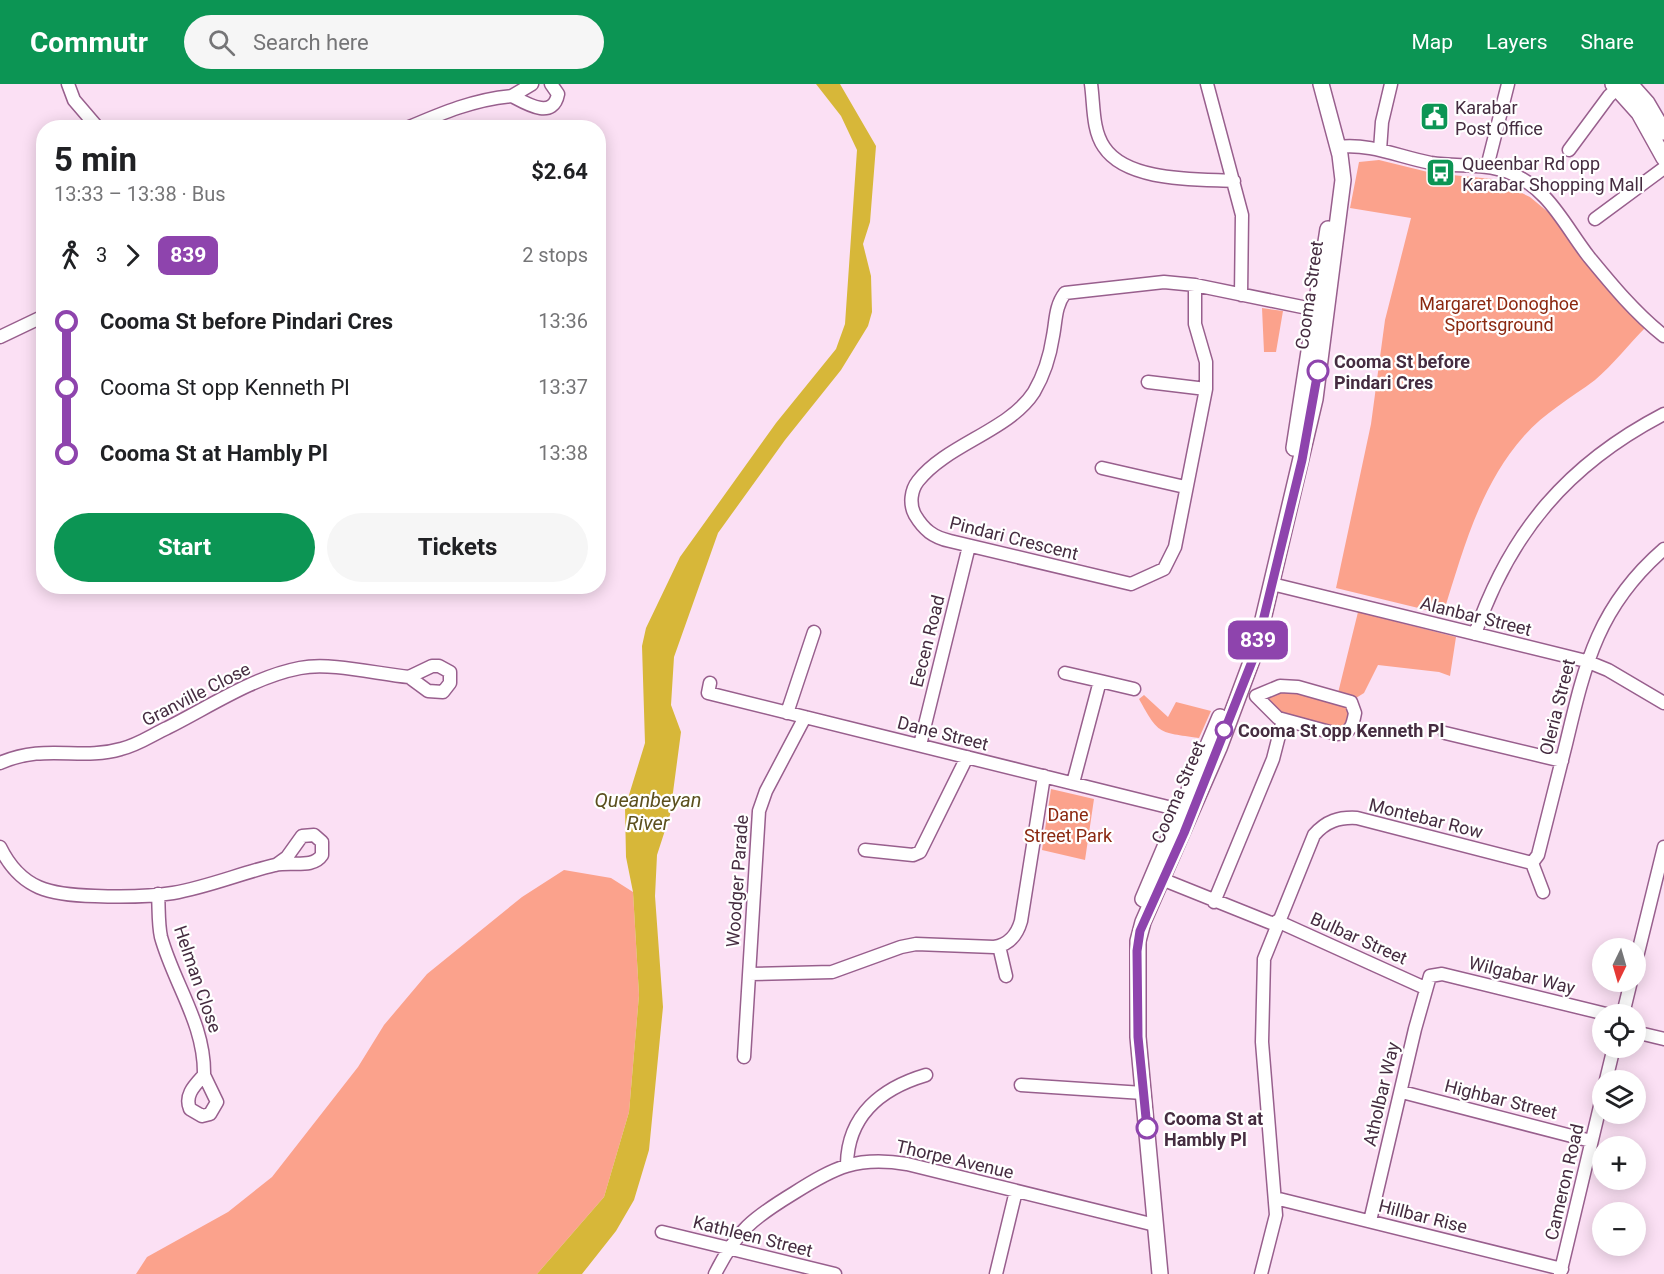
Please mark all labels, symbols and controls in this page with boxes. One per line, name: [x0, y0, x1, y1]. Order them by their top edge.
search box: [184, 15, 604, 69]
text: Commutr: [30, 26, 148, 59]
icon: search: [205, 26, 238, 59]
text: Search here: [253, 30, 369, 55]
text: Map: [1411, 30, 1453, 54]
text: Layers: [1486, 30, 1547, 54]
text: Share: [1580, 30, 1634, 54]
place label: Karabar Post Office: [1455, 97, 1543, 139]
public building icon: Karabar Post Office: [1418, 101, 1450, 133]
text: 5 min: [54, 140, 137, 179]
place label: Queenbar Rd opp Karabar Shopping Mall: [1462, 153, 1643, 195]
bus stop icon: Queenbar Rd opp Karabar Shopping Mall: [1425, 157, 1457, 189]
text: $2.64: [531, 159, 588, 184]
text: 13:33 – 13:38 · Bus: [54, 182, 226, 206]
icon: walk: [54, 239, 87, 272]
icon: forward: [116, 239, 149, 272]
street label: Cooma Street: [1291, 239, 1327, 351]
text: 3: [96, 243, 107, 267]
text: 839: [170, 243, 206, 267]
text: 2 stops: [522, 243, 588, 267]
park label: Margaret Donoghoe Sportsground: [1419, 293, 1579, 335]
text: Cooma St before Pindari Cres: [100, 309, 393, 334]
text: 13:36: [538, 309, 588, 333]
place label: Cooma St before Pindari Cres: [1334, 351, 1470, 393]
marker: Cooma St before Pindari Cres: [1307, 360, 1329, 382]
text: Cooma St opp Kenneth Pl: [100, 375, 350, 400]
text: 13:37: [538, 375, 588, 399]
text: Cooma St at Hambly Pl: [100, 441, 328, 466]
text: 13:38: [538, 441, 588, 465]
street label: Pindari Crescent: [947, 512, 1081, 564]
button: Start: [54, 513, 315, 582]
button: Tickets: [327, 513, 588, 582]
street label: Alanbar Street: [1418, 592, 1534, 640]
street label: Eecen Road: [905, 593, 949, 689]
line badge: 839: [1224, 620, 1292, 660]
text: 839: [1240, 628, 1276, 652]
street label: Oleria Street: [1535, 657, 1579, 757]
street label: Granville Close: [138, 658, 254, 730]
street label: Dane Street: [895, 712, 991, 754]
place label: Cooma St opp Kenneth Pl: [1238, 720, 1444, 741]
marker: Cooma St opp Kenneth Pl: [1215, 721, 1233, 739]
street label: Cooma Street: [1147, 737, 1209, 847]
water label: Queanbeyan River: [595, 788, 701, 835]
street label: Montebar Row: [1367, 794, 1486, 842]
park label: Dane Street Park: [1024, 804, 1113, 846]
street label: Woodger Parade: [722, 814, 752, 948]
street label: Bulbar Street: [1307, 907, 1411, 969]
street label: Helman Close: [170, 923, 226, 1035]
north arrow: [1592, 938, 1646, 992]
map controls: [1592, 938, 1646, 1256]
street label: Wilgabar Way: [1467, 952, 1578, 998]
button: locate: [1592, 1004, 1646, 1058]
street label: Atholbar Way: [1359, 1039, 1403, 1148]
button: layers: [1592, 1070, 1646, 1124]
street label: Highbar Street: [1443, 1075, 1560, 1123]
place label: Cooma St at Hambly Pl: [1164, 1108, 1263, 1150]
marker: Cooma St at Hambly Pl: [1136, 1117, 1158, 1139]
street label: Cameron Road: [1540, 1122, 1588, 1242]
street label: Thorpe Avenue: [894, 1135, 1016, 1183]
button: +: [1592, 1136, 1646, 1190]
street label: Hillbar Rise: [1376, 1195, 1470, 1237]
button: −: [1592, 1202, 1646, 1256]
street label: Kathleen Street: [691, 1211, 815, 1261]

